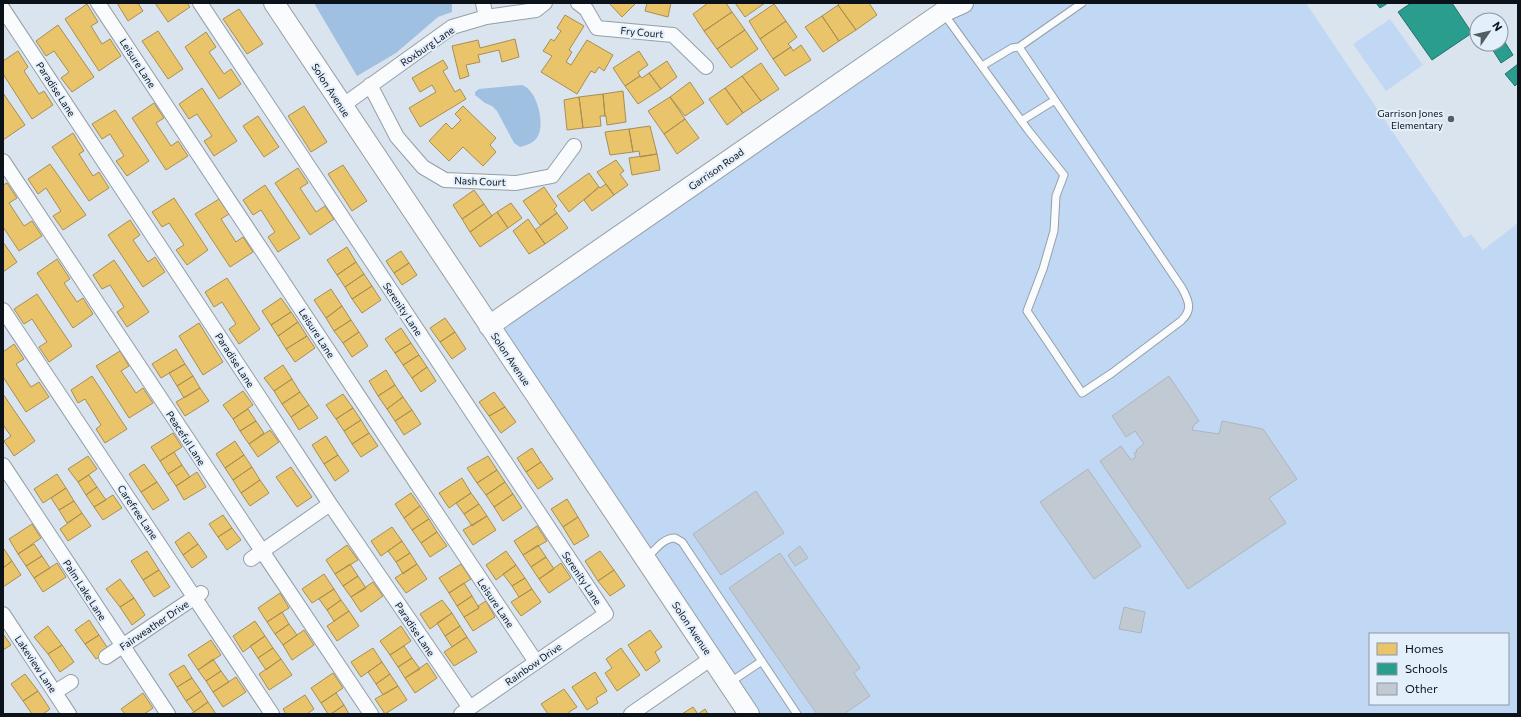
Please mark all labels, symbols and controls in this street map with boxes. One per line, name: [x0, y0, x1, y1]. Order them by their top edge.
north arrow: [1469, 12, 1509, 52]
text: N: [1490, 19, 1505, 33]
street label: Roxburg Lane: [398, 24, 456, 68]
street label: Fry Court: [620, 24, 664, 40]
street label: Leisure Lane: [118, 36, 158, 90]
street label: Paradise Lane: [34, 59, 78, 119]
street label: Solon Avenue: [309, 61, 353, 119]
place label: Garrison Jones Elementary: [1377, 107, 1443, 131]
marker: Garrison Jones Elementary: [1446, 114, 1456, 124]
street label: Garrison Road: [686, 145, 746, 192]
street label: Nash Court: [454, 174, 506, 188]
street label: Serenity Lane: [381, 280, 425, 338]
street label: Leisure Lane: [297, 306, 337, 360]
street label: Paradise Lane: [213, 330, 257, 390]
street label: Solon Avenue: [489, 330, 533, 388]
street label: Peaceful Lane: [164, 408, 208, 468]
street label: Carefree Lane: [115, 482, 161, 542]
street label: Serenity Lane: [560, 549, 604, 607]
street label: Palm Lake Lane: [61, 557, 109, 623]
street label: Leisure Lane: [475, 576, 517, 630]
street label: Fairweather Drive: [117, 597, 191, 653]
street label: Solon Avenue: [670, 599, 714, 657]
street label: Paradise Lane: [392, 600, 438, 658]
street label: Lakeview Lane: [13, 633, 59, 695]
legend: [1369, 633, 1509, 705]
street label: Rainbow Drive: [503, 640, 563, 688]
text: Homes: [1405, 641, 1443, 655]
text: Schools: [1405, 661, 1448, 675]
text: Other: [1405, 681, 1438, 695]

